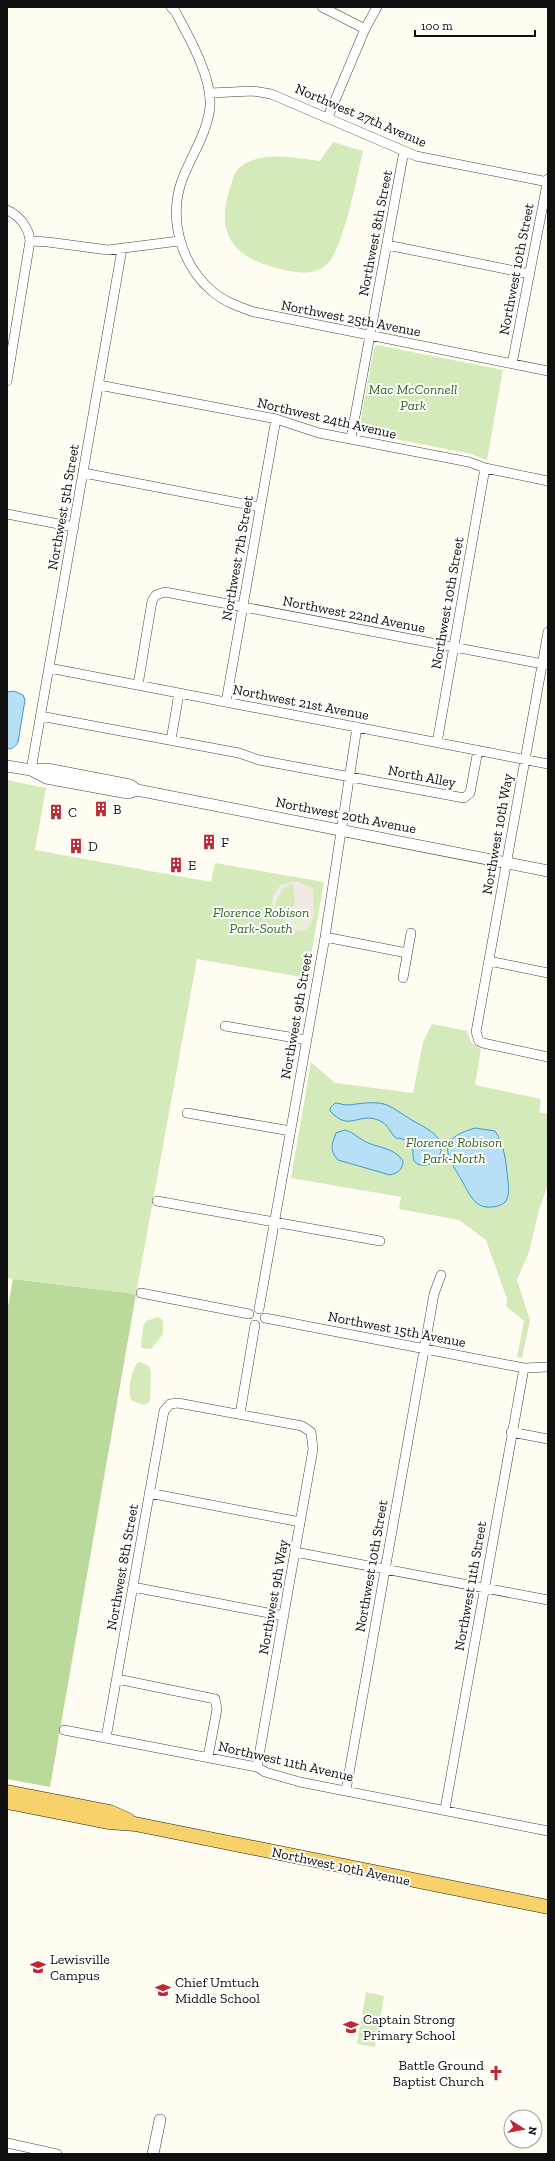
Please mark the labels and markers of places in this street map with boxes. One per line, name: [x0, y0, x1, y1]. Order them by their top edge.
building icon: B: [92, 800, 110, 818]
place label: B: [113, 801, 121, 818]
building icon: C: [47, 803, 65, 821]
place label: C: [68, 804, 77, 821]
building icon: F: [200, 833, 218, 851]
place label: F: [221, 834, 229, 851]
building icon: D: [67, 837, 85, 855]
place label: D: [88, 838, 98, 855]
building icon: E: [167, 856, 185, 874]
place label: E: [188, 857, 196, 874]
place label: Lewisville Campus: [50, 1951, 110, 1984]
school or university icon: Lewisville Campus: [29, 1958, 47, 1976]
place label: Chief Umtuch Middle School: [175, 1974, 260, 2007]
school or university icon: Chief Umtuch Middle School: [154, 1981, 172, 1999]
place label: Captain Strong Primary School: [363, 2011, 456, 2044]
school or university icon: Captain Strong Primary School: [342, 2018, 360, 2036]
place label: Battle Ground Baptist Church: [393, 2057, 484, 2090]
church icon: Battle Ground Baptist Church: [487, 2064, 505, 2082]

